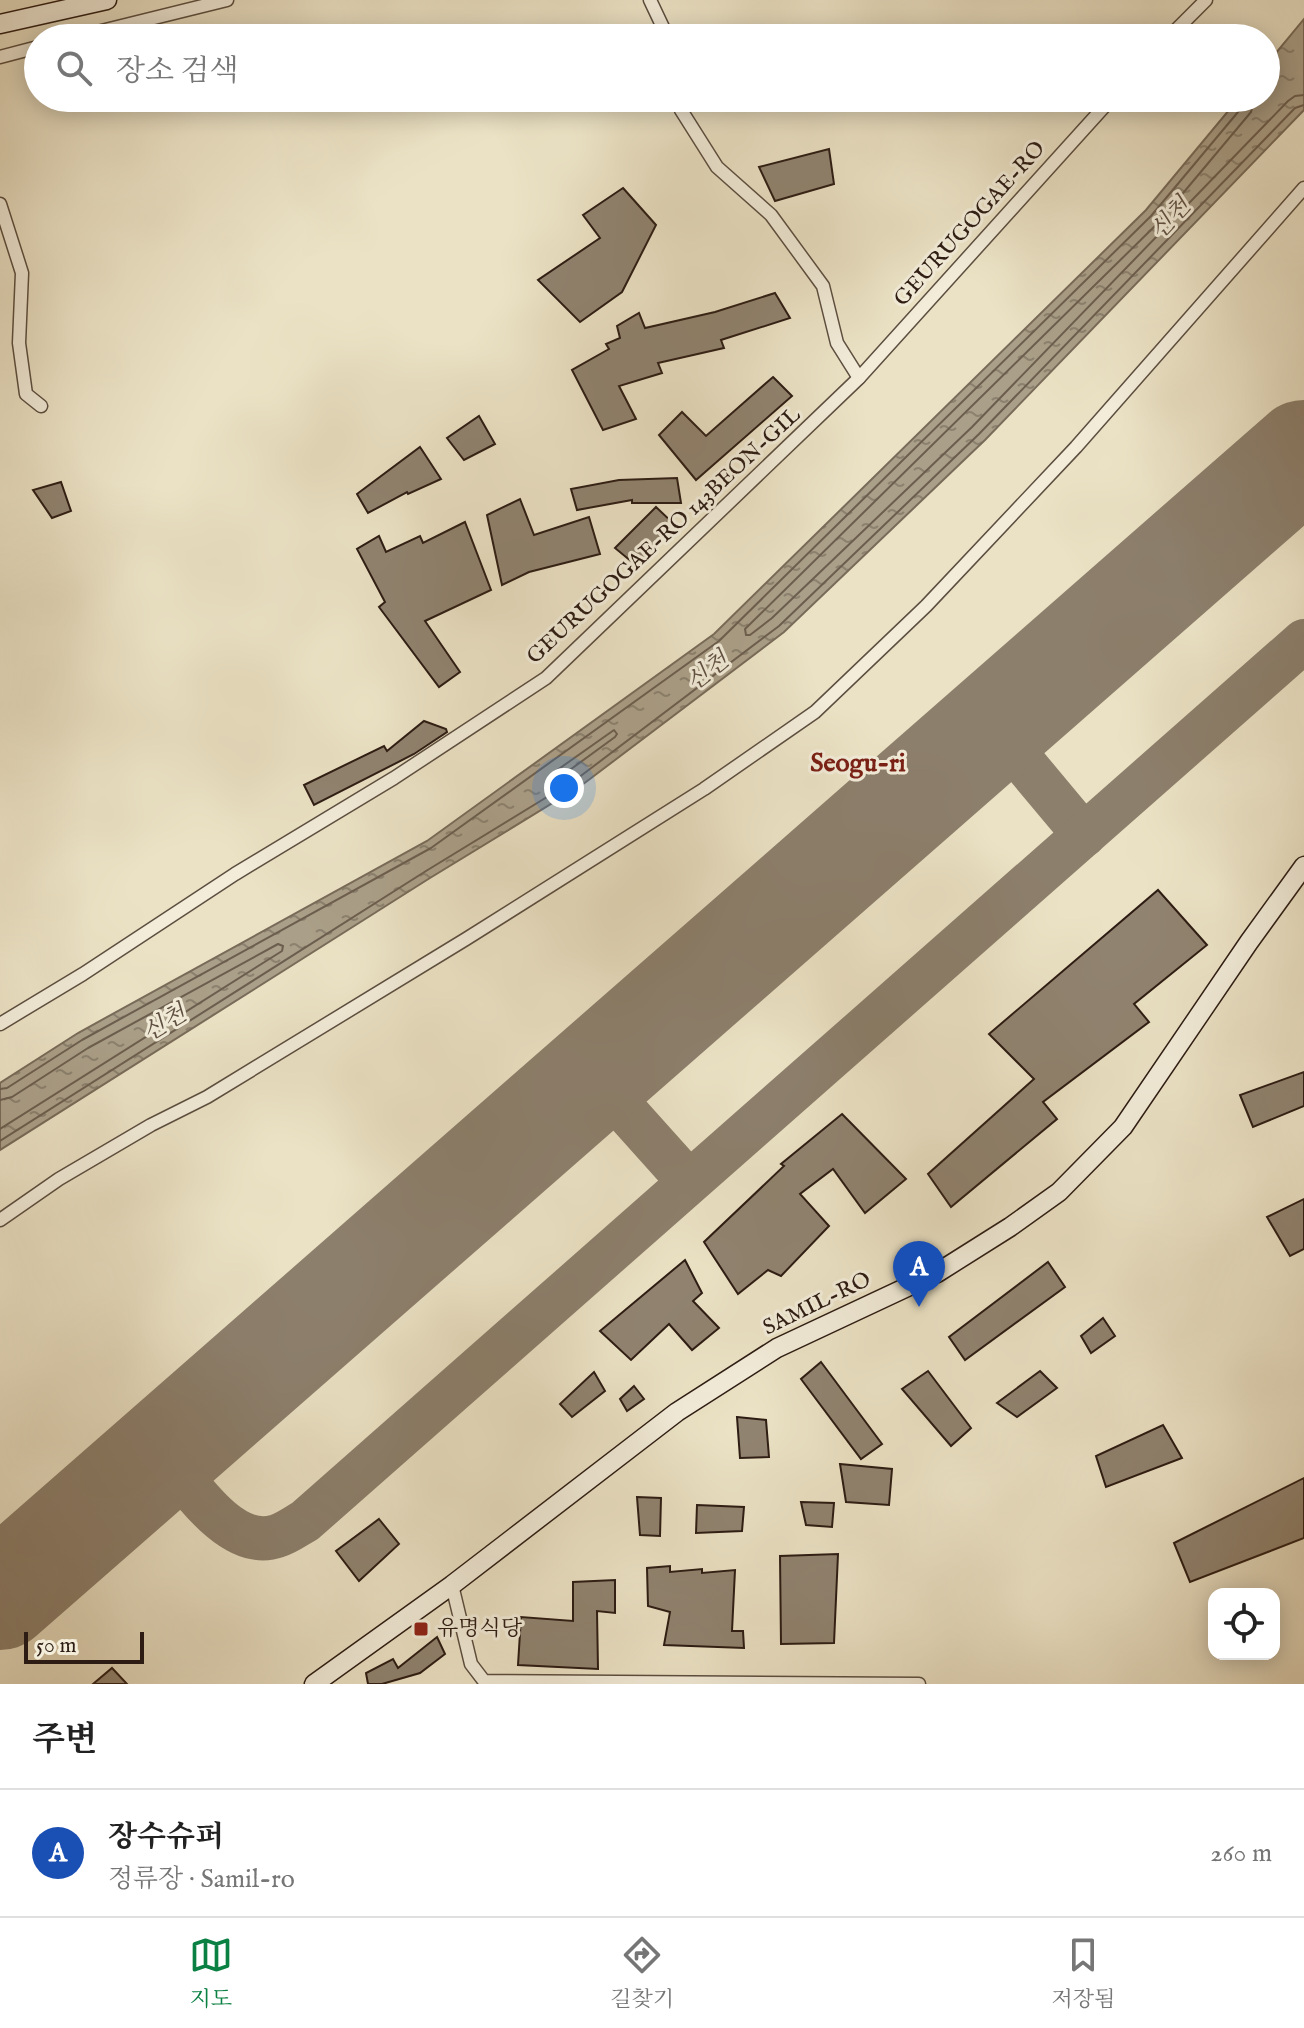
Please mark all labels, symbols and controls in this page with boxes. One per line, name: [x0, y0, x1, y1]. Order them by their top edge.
search box: [24, 24, 1280, 112]
icon: search: [52, 46, 96, 90]
text: 장소 검색: [116, 53, 238, 91]
street label: GEURUGOGAE-RO: [888, 135, 1052, 313]
water label: 신천: [1144, 190, 1199, 247]
street label: GEURUGOGAE-RO 143BEON-GIL: [521, 401, 807, 671]
water label: 신천: [680, 644, 737, 698]
district label: Seogu-ri: [810, 747, 906, 780]
your location: [544, 768, 584, 808]
water label: 신천: [137, 998, 194, 1049]
pin: A: [893, 1241, 945, 1307]
street label: SAMIL-RO: [758, 1266, 876, 1342]
map controls: [1208, 1588, 1280, 1660]
button: locate: [1208, 1588, 1280, 1660]
place label: 유명식당: [437, 1615, 523, 1643]
marker: 유명식당: [412, 1620, 430, 1638]
scale bar: [24, 1628, 144, 1664]
text: 50 m: [36, 1632, 77, 1660]
text: 주변: [32, 1719, 98, 1762]
text: 장수슈퍼: [108, 1819, 224, 1857]
text: A: [49, 1837, 67, 1870]
text: 260 m: [1210, 1837, 1272, 1870]
text: 정류장 · Samil-ro: [108, 1863, 295, 1896]
tab: 지도: [189, 1933, 233, 2014]
tab: 길찾기: [610, 1933, 674, 2014]
tab: 저장됨: [1051, 1933, 1115, 2014]

